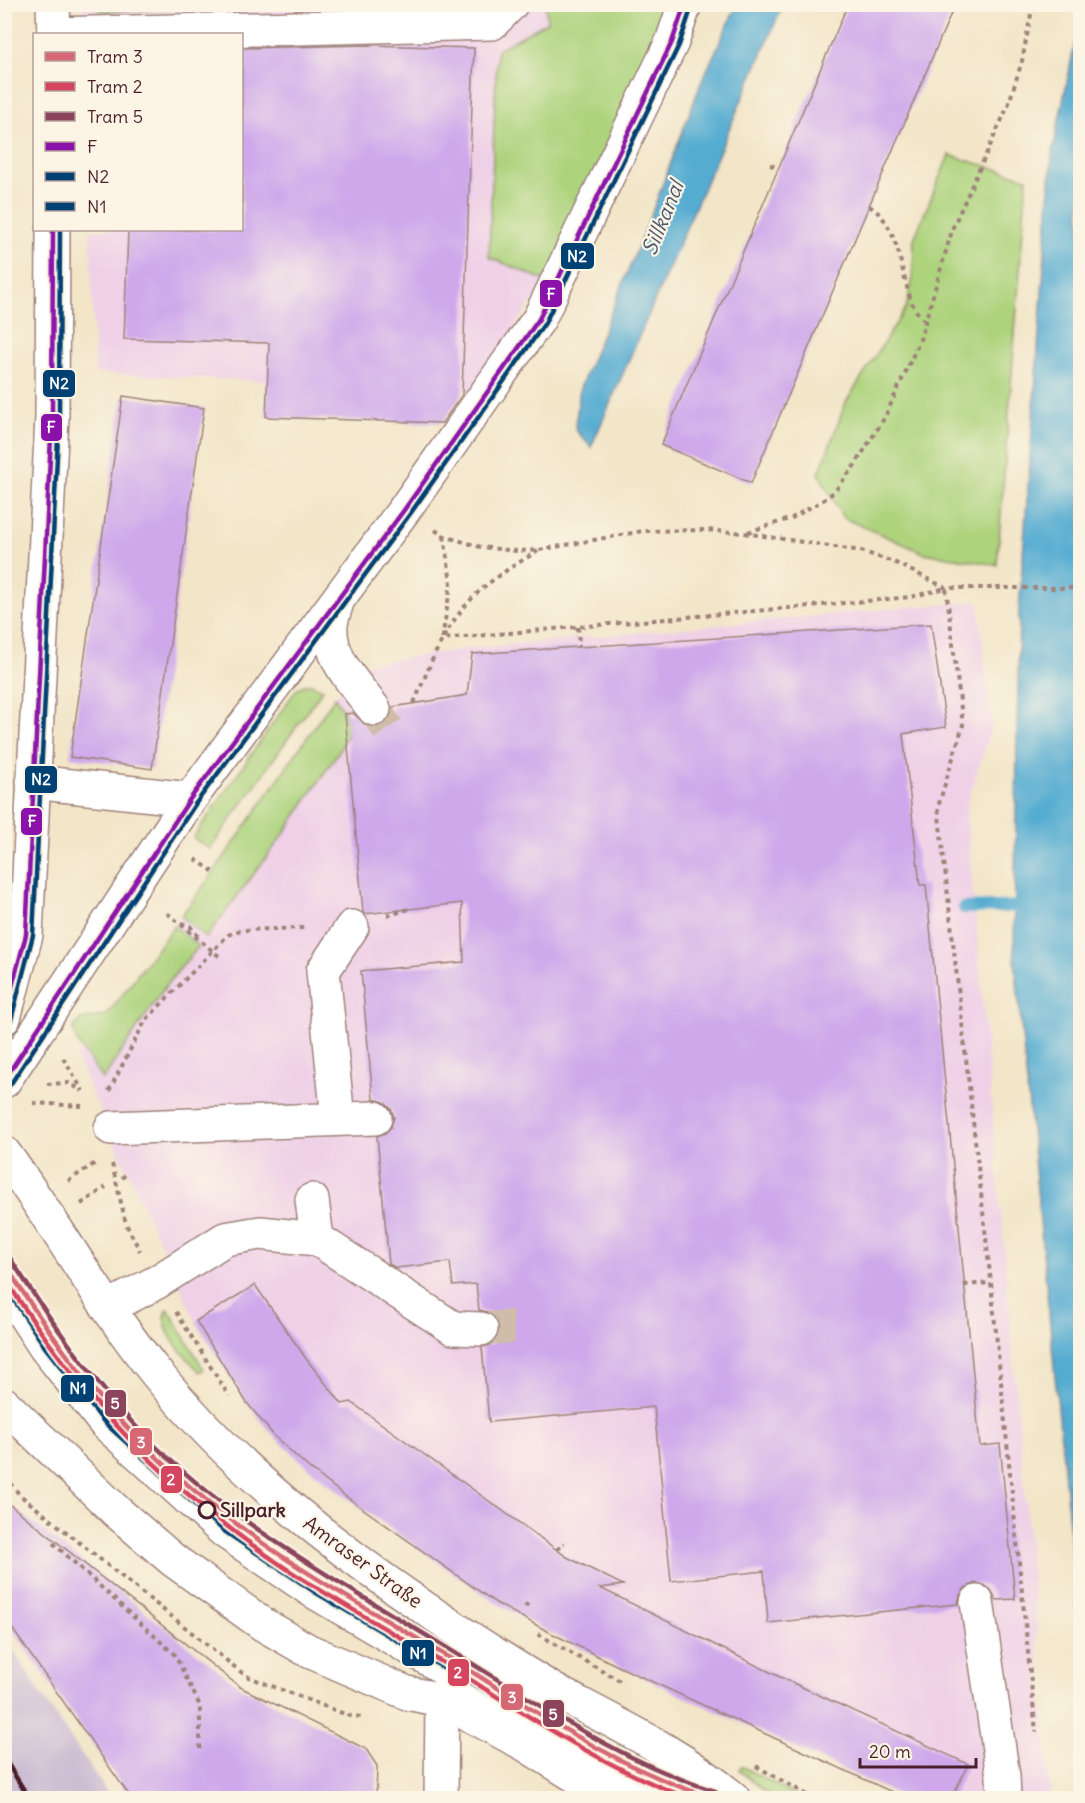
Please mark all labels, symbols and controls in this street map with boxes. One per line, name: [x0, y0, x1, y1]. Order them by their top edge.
legend: [33, 33, 243, 231]
text: Tram 3: [87, 45, 143, 68]
text: Tram 2: [87, 75, 143, 98]
text: Tram 5: [87, 105, 143, 128]
text: F: [87, 135, 97, 158]
text: N2: [87, 165, 109, 188]
water label: Sillkanal: [636, 174, 691, 259]
text: N1: [87, 195, 107, 218]
line badge: N2: [560, 242, 595, 270]
text: N2: [567, 246, 587, 266]
line badge: F: [539, 279, 563, 308]
text: F: [546, 284, 556, 304]
line badge: N2: [42, 369, 76, 398]
text: N2: [49, 373, 69, 393]
line badge: F: [40, 413, 63, 442]
text: F: [46, 417, 56, 437]
line badge: N2: [24, 765, 58, 794]
text: N2: [31, 769, 51, 789]
line badge: F: [20, 807, 43, 836]
text: F: [27, 811, 37, 831]
line badge: N1: [60, 1374, 95, 1403]
text: N1: [69, 1378, 87, 1398]
line badge: 5: [104, 1389, 127, 1418]
text: 5: [110, 1393, 120, 1413]
line badge: 3: [129, 1427, 153, 1456]
text: 3: [136, 1432, 146, 1452]
line badge: 2: [160, 1465, 183, 1494]
text: 2: [167, 1469, 176, 1489]
place label: Sillpark: [220, 1497, 286, 1522]
marker: Sillpark: [198, 1501, 216, 1519]
street label: Amraser Straße: [299, 1510, 428, 1613]
line badge: N1: [401, 1639, 435, 1667]
text: N1: [409, 1643, 427, 1663]
line badge: 2: [447, 1658, 470, 1687]
text: 2: [454, 1662, 463, 1682]
line badge: 3: [500, 1683, 524, 1711]
text: 3: [507, 1687, 517, 1707]
line badge: 5: [542, 1699, 565, 1728]
text: 5: [548, 1704, 558, 1724]
scale bar: [860, 1731, 976, 1769]
text: 20 m: [869, 1740, 911, 1763]

